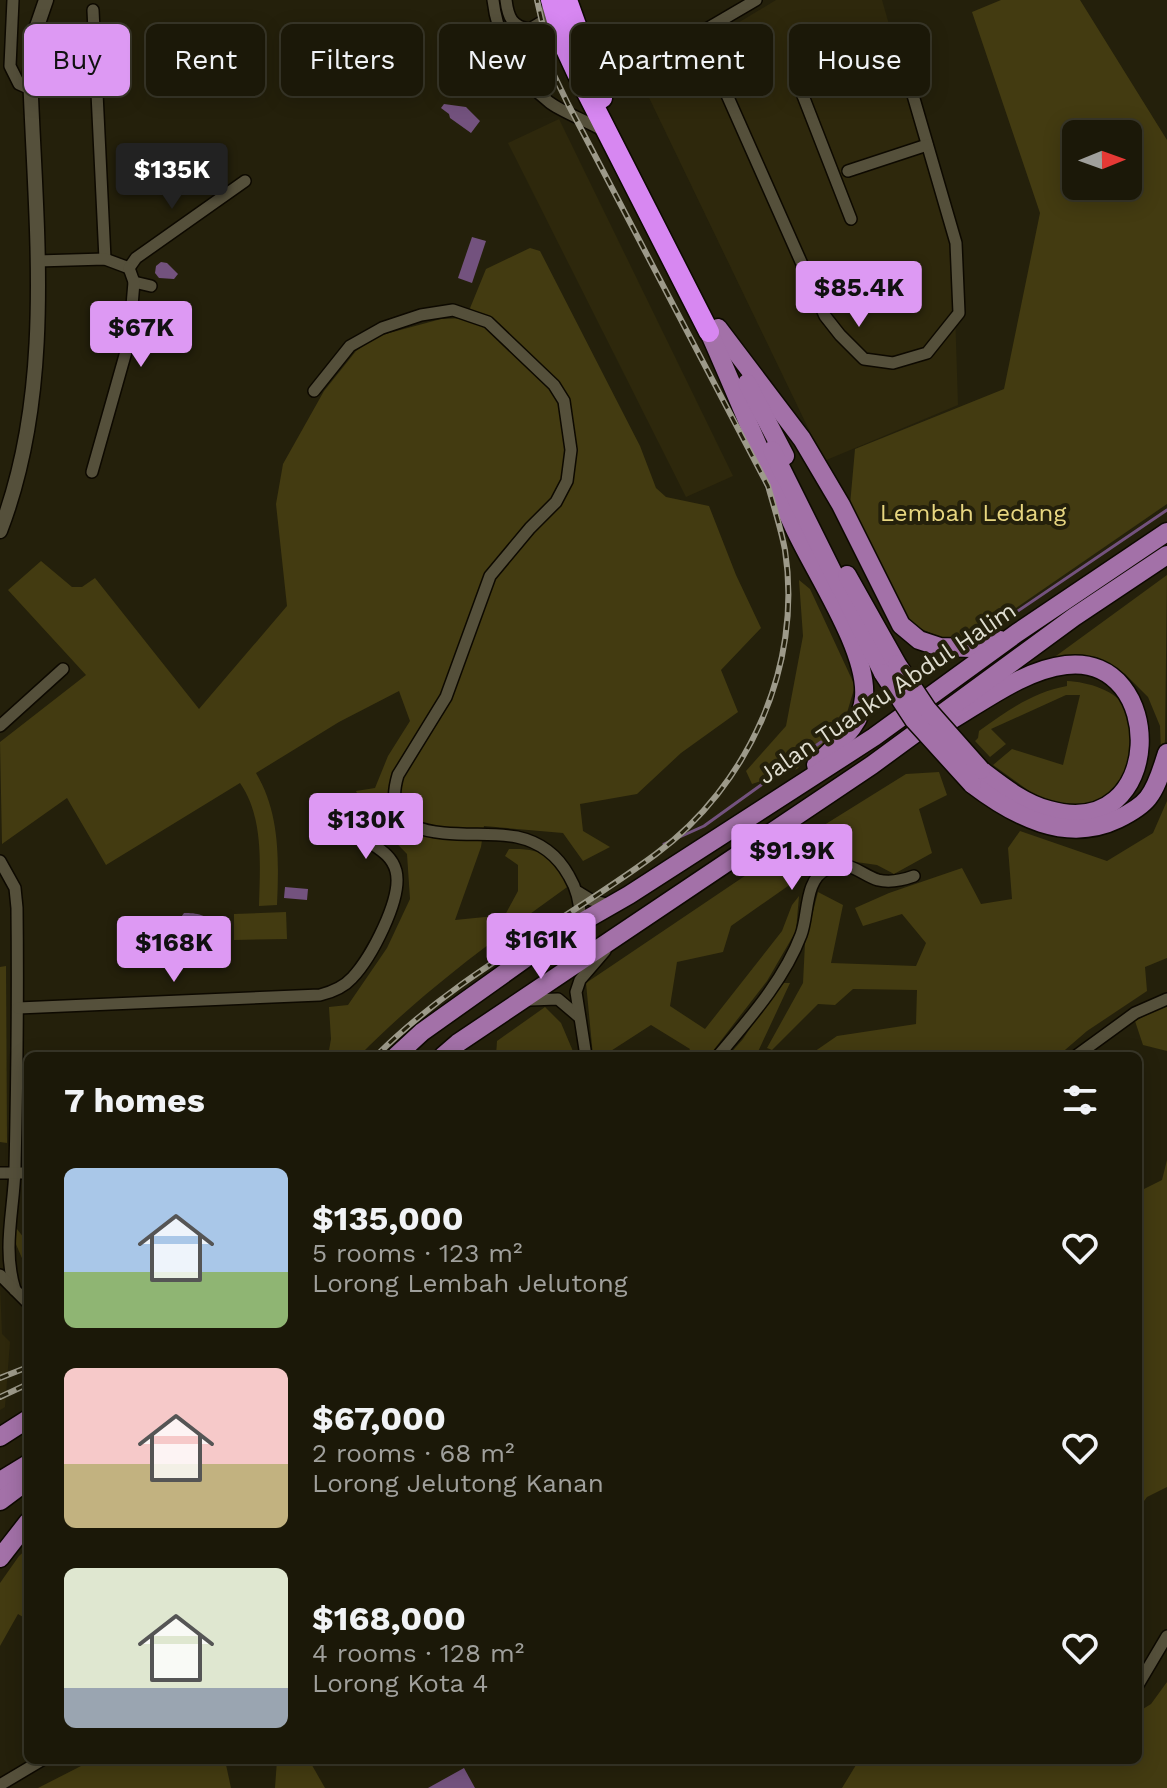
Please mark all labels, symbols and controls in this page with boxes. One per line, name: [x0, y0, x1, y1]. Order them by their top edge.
chip: Buy: [24, 24, 130, 96]
chip: Rent: [146, 24, 265, 96]
chip: Filters: [281, 24, 423, 96]
chip: New: [439, 24, 555, 96]
chip: Apartment: [571, 24, 773, 96]
chip: House: [789, 24, 930, 96]
north arrow: [1062, 120, 1142, 200]
map controls: [1062, 120, 1142, 200]
pin: $135K: [116, 143, 228, 211]
text: $135K: [134, 154, 210, 184]
pin: $85.4K: [794, 261, 924, 329]
text: $85.4K: [814, 272, 904, 302]
pin: $67K: [94, 301, 188, 369]
text: $67K: [108, 312, 174, 342]
park label: Lembah Ledang: [880, 499, 1066, 527]
street label: Jalan Tuanku Abdul Halim: [753, 596, 1021, 790]
pin: $130K: [310, 793, 422, 861]
text: $130K: [327, 804, 405, 834]
pin: $91.9K: [727, 824, 857, 892]
text: $91.9K: [749, 835, 835, 865]
pin: $161K: [485, 913, 597, 981]
pin: $168K: [118, 916, 230, 984]
text: $161K: [505, 924, 577, 954]
text: $168K: [135, 927, 213, 957]
icon: filters: [1058, 1078, 1102, 1122]
text: 7 homes: [64, 1080, 205, 1120]
text: $135,000: [312, 1198, 464, 1238]
icon: home: [128, 1200, 224, 1296]
icon: heart: [1058, 1226, 1102, 1270]
text: 5 rooms · 123 m²: [312, 1238, 523, 1268]
text: Lorong Lembah Jelutong: [312, 1268, 628, 1298]
text: $67,000: [312, 1398, 446, 1438]
icon: home: [128, 1400, 224, 1496]
icon: heart: [1058, 1426, 1102, 1470]
text: 2 rooms · 68 m²: [312, 1438, 514, 1468]
text: Lorong Jelutong Kanan: [312, 1468, 604, 1498]
text: $168,000: [312, 1598, 466, 1638]
icon: home: [128, 1600, 224, 1696]
icon: heart: [1058, 1626, 1102, 1670]
text: 4 rooms · 128 m²: [312, 1638, 524, 1668]
text: Lorong Kota 4: [312, 1668, 488, 1698]

